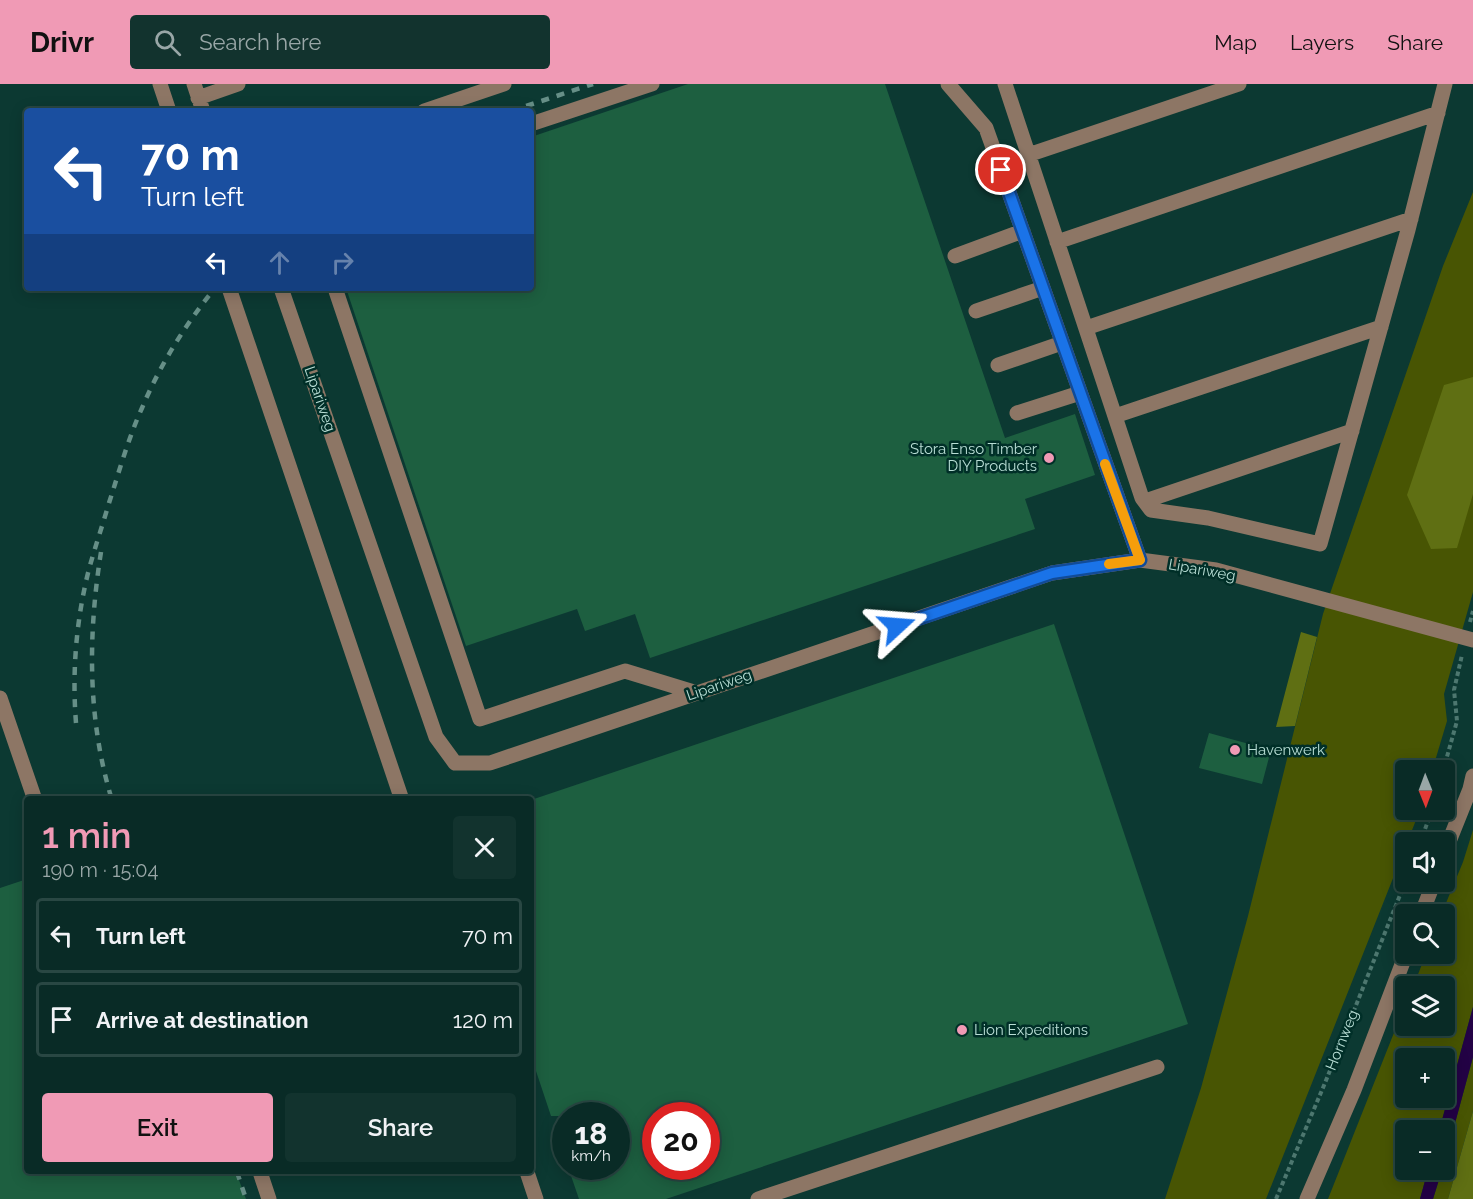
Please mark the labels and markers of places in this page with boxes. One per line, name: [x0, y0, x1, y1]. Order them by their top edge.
pin: [975, 144, 1026, 195]
place label: Stora Enso Timber DIY Products: [910, 440, 1038, 475]
marker: Stora Enso Timber DIY Products: [1042, 451, 1056, 465]
place label: Havenwerk: [1247, 741, 1325, 759]
marker: Havenwerk: [1228, 743, 1242, 757]
place label: Lion Expeditions: [974, 1021, 1088, 1039]
marker: Lion Expeditions: [955, 1023, 969, 1037]

